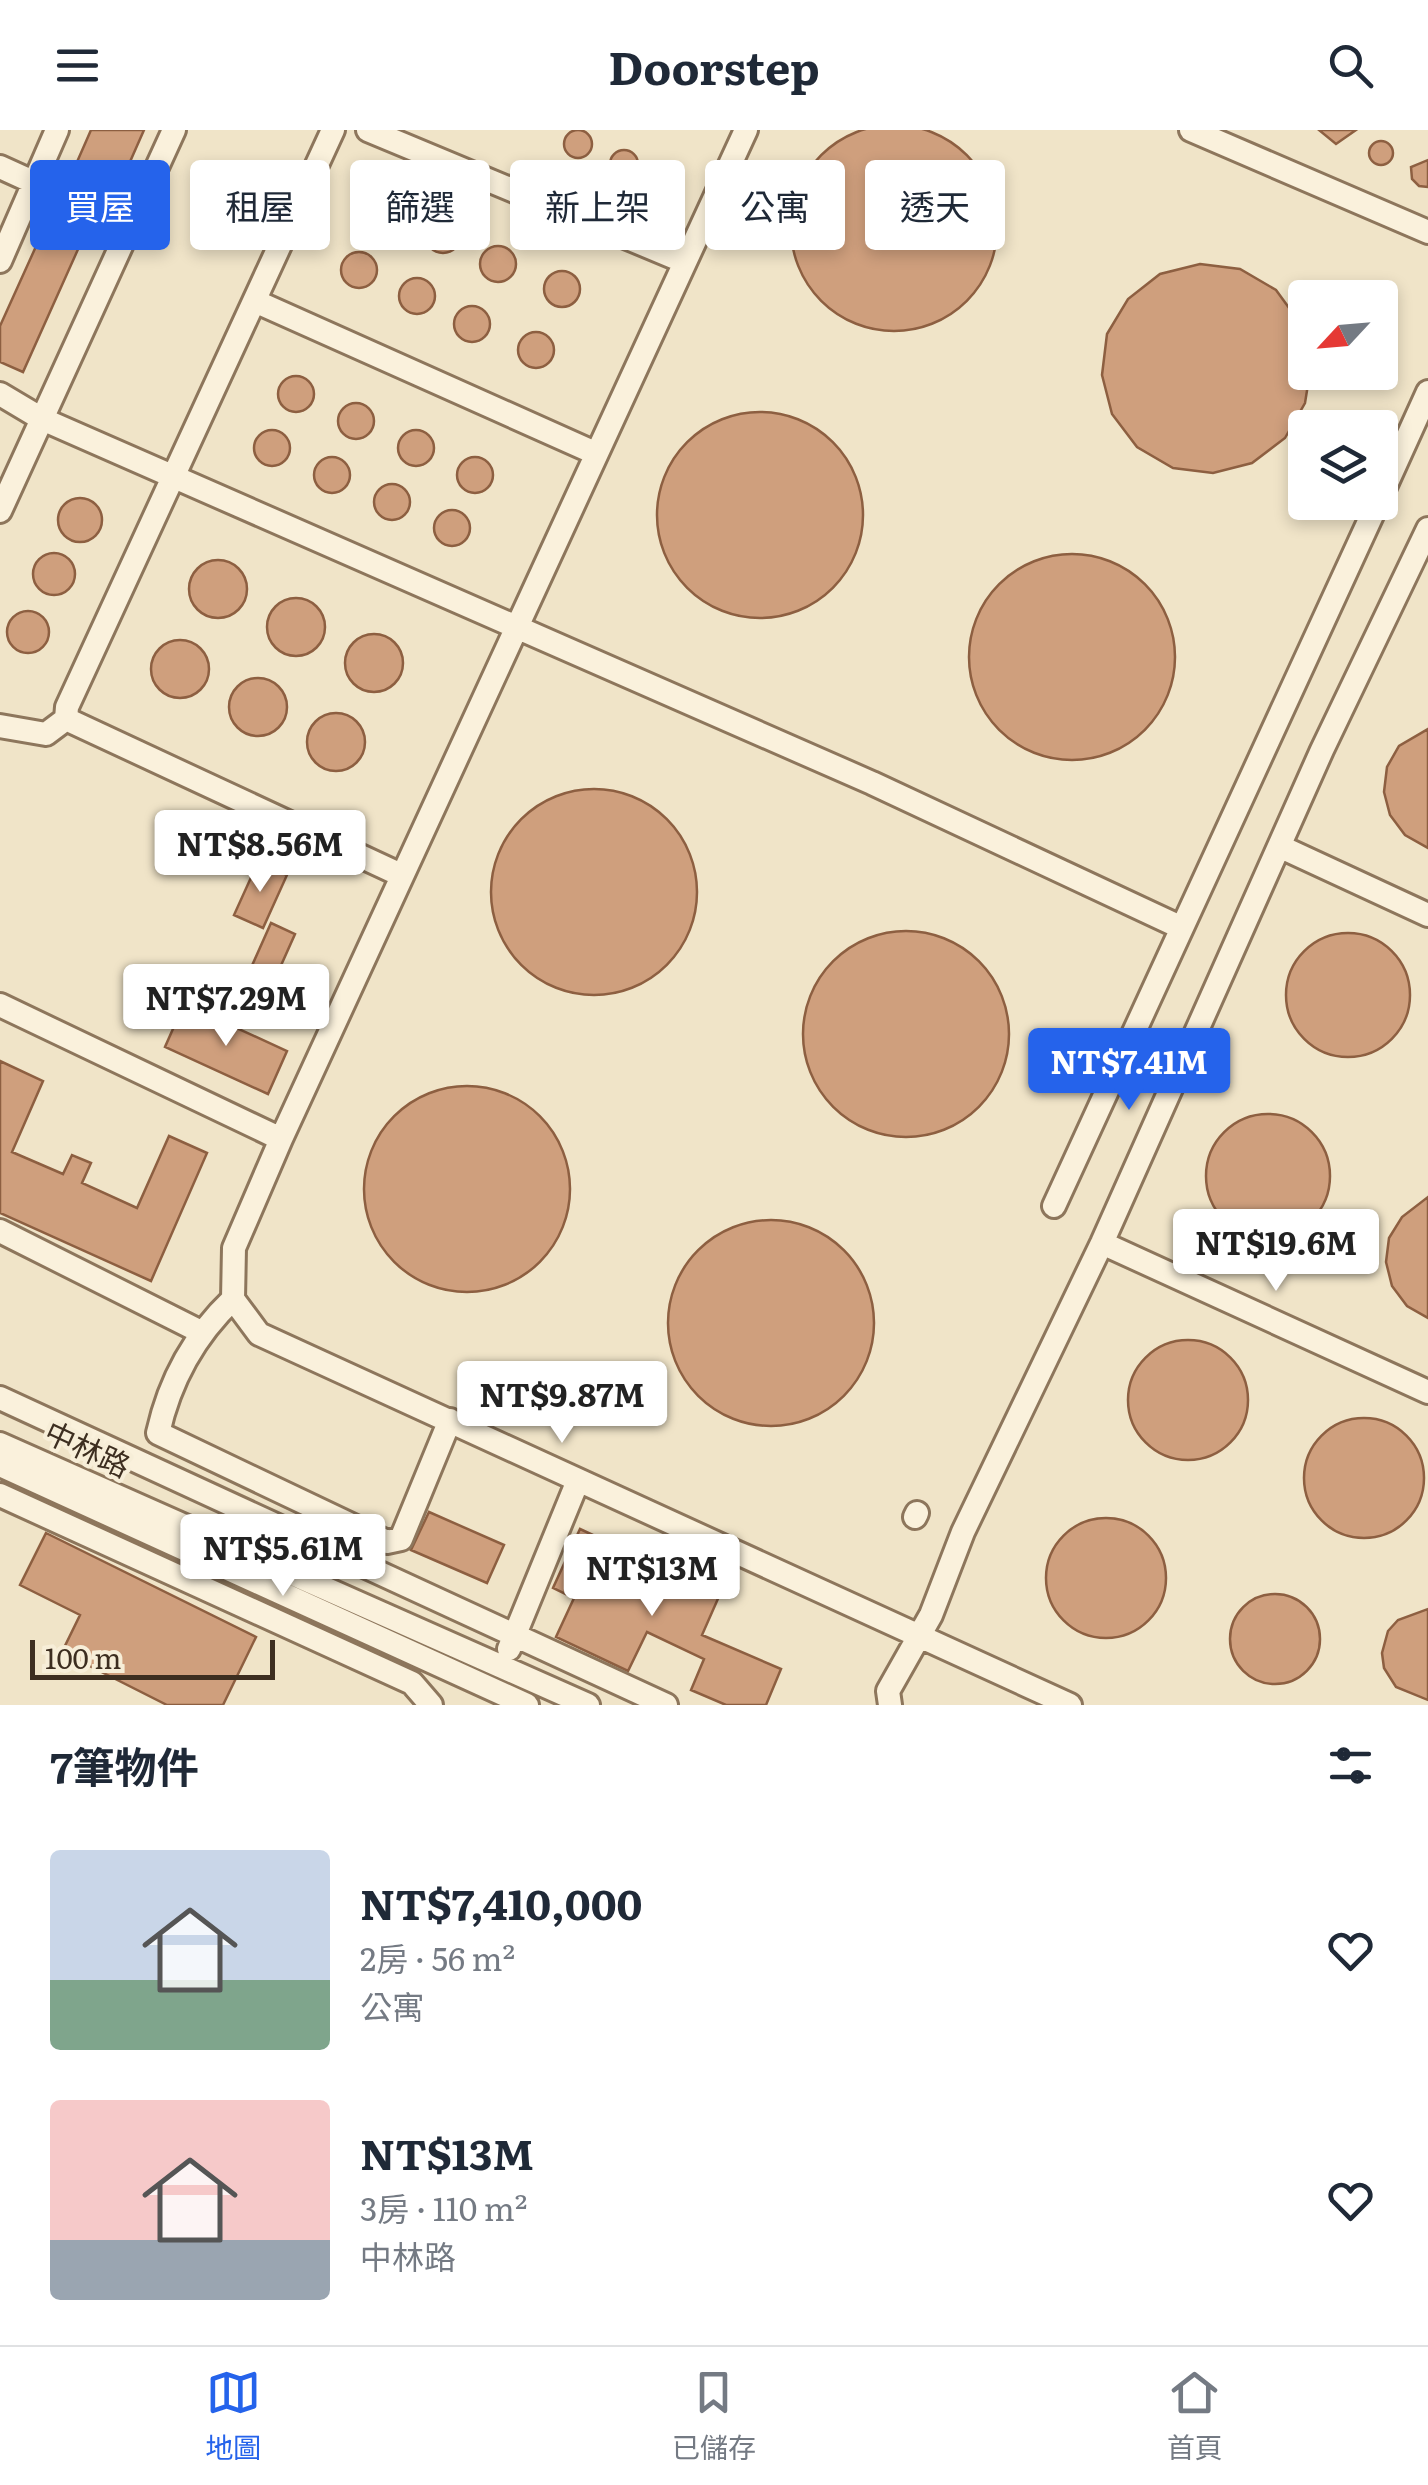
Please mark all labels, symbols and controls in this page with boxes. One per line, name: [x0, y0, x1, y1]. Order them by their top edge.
text: Doorstep: [608, 32, 820, 99]
icon: menu: [50, 38, 105, 93]
icon: search: [1323, 38, 1378, 93]
chip: 買屋: [30, 160, 170, 250]
chip: 租屋: [190, 160, 330, 250]
chip: 篩選: [350, 160, 490, 250]
chip: 新上架: [510, 160, 685, 250]
chip: 公寓: [705, 160, 845, 250]
chip: 透天: [865, 160, 1005, 250]
north arrow: [1288, 280, 1398, 390]
map controls: [1288, 280, 1398, 520]
button: layers: [1288, 410, 1398, 520]
pin: NT$8.56M: [157, 810, 363, 895]
text: NT$8.56M: [177, 818, 343, 866]
pin: NT$7.29M: [123, 964, 329, 1049]
text: NT$7.29M: [145, 972, 307, 1020]
pin: NT$7.41M: [1026, 1028, 1232, 1113]
text: NT$7.41M: [1050, 1036, 1208, 1084]
pin: NT$19.6M: [1173, 1209, 1379, 1294]
text: NT$19.6M: [1195, 1217, 1357, 1265]
pin: NT$9.87M: [459, 1361, 665, 1446]
text: NT$9.87M: [479, 1369, 645, 1417]
street label: 中林路: [38, 1408, 138, 1486]
pin: NT$5.61M: [180, 1514, 386, 1599]
text: NT$5.61M: [202, 1522, 364, 1570]
pin: NT$13M: [571, 1534, 733, 1619]
text: NT$13M: [586, 1542, 718, 1590]
scale bar: [30, 1635, 275, 1680]
text: 100 m: [45, 1636, 122, 1678]
text: 7筆物件: [50, 1734, 199, 1796]
icon: filters: [1323, 1738, 1378, 1793]
text: NT$7,410,000: [360, 1871, 642, 1933]
icon: home: [130, 1890, 250, 2010]
icon: heart: [1323, 1923, 1378, 1978]
text: 2房 · 56 m²: [360, 1933, 515, 1981]
text: 公寓: [360, 1981, 424, 2029]
text: NT$13M: [360, 2121, 534, 2183]
icon: home: [130, 2140, 250, 2260]
icon: heart: [1323, 2173, 1378, 2228]
text: 3房 · 110 m²: [360, 2183, 528, 2231]
text: 中林路: [360, 2231, 456, 2279]
tab: 地圖: [205, 2365, 261, 2467]
tab: 已儲存: [672, 2365, 756, 2467]
tab: 首頁: [1167, 2365, 1223, 2467]

